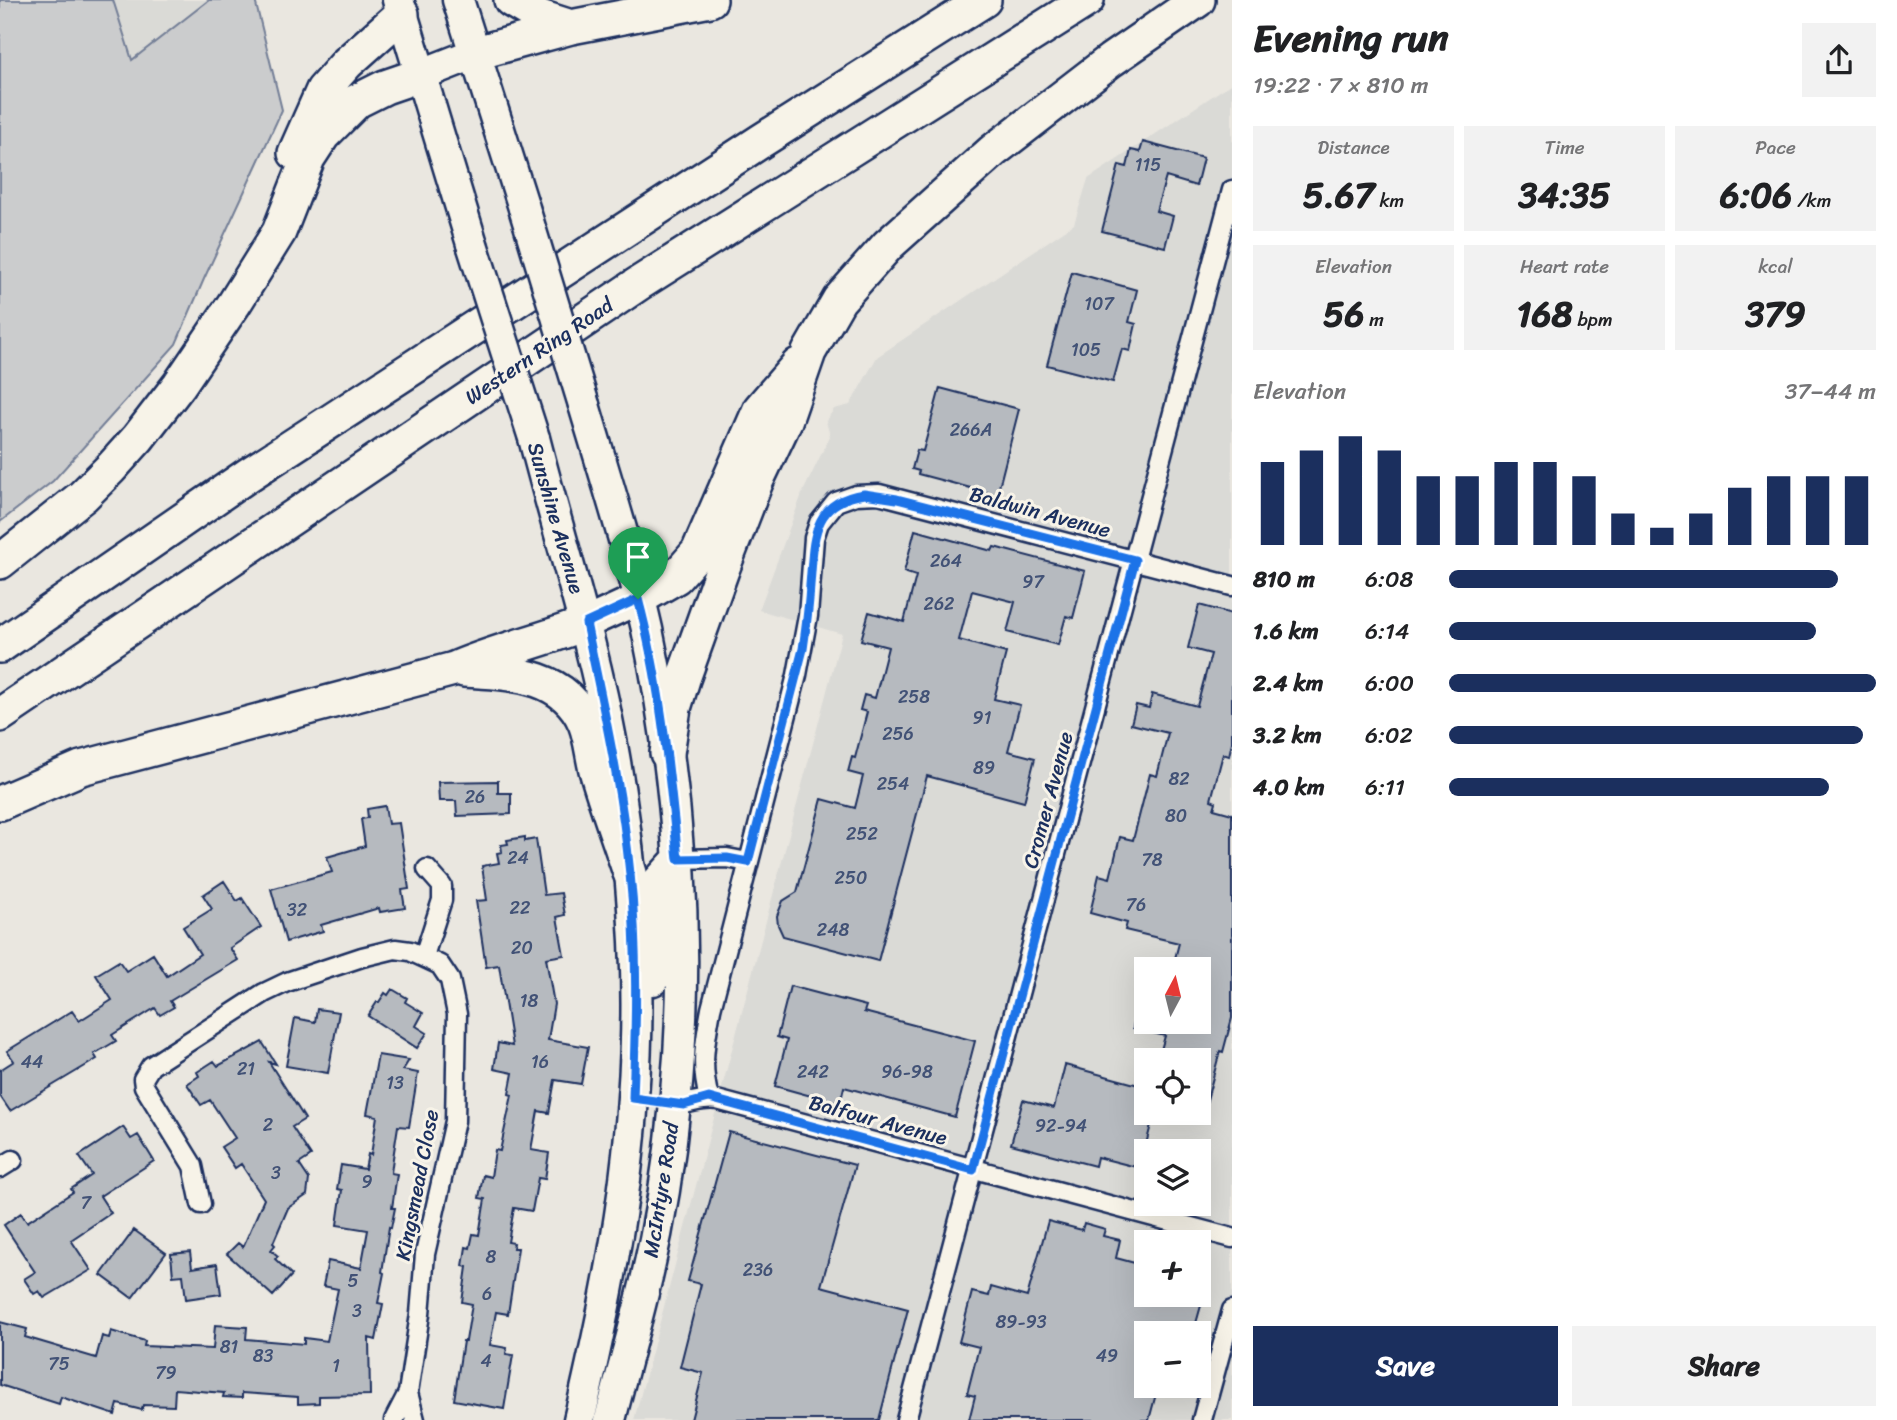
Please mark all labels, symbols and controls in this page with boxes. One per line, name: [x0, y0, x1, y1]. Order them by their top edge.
text: Evening run: [1253, 5, 1449, 72]
button: share: [1802, 23, 1876, 97]
text: 19:22 · 7 × 810 m: [1253, 65, 1428, 106]
text: Distance: [1317, 131, 1390, 164]
text: Time: [1544, 131, 1585, 164]
text: Pace: [1755, 131, 1796, 164]
house number: 115: [1135, 149, 1161, 181]
text: 5.67: [1303, 164, 1375, 226]
text: 34:35: [1518, 164, 1611, 226]
text: 6:06: [1720, 164, 1792, 226]
text: km: [1375, 184, 1404, 217]
text: /km: [1792, 184, 1831, 217]
text: Elevation: [1315, 250, 1392, 283]
text: Heart rate: [1520, 250, 1609, 283]
text: kcal: [1758, 250, 1793, 283]
text: 56: [1323, 283, 1364, 345]
text: 168: [1516, 283, 1573, 345]
text: 379: [1745, 283, 1806, 345]
street label: Western Ring Road: [457, 286, 623, 415]
house number: 107: [1084, 288, 1115, 320]
text: m: [1364, 303, 1384, 336]
text: bpm: [1573, 303, 1613, 336]
house number: 105: [1071, 334, 1101, 366]
text: Elevation: [1253, 371, 1346, 412]
text: 37–44 m: [1785, 371, 1876, 412]
house number: 266A: [950, 414, 992, 446]
street label: Sunshine Avenue: [516, 438, 596, 598]
street label: Baldwin Avenue: [965, 475, 1115, 549]
pin: [608, 527, 668, 599]
icon: arrive: [619, 538, 657, 576]
house number: 264: [930, 545, 962, 577]
text: 810 m: [1253, 559, 1315, 600]
text: 6:08: [1365, 559, 1413, 600]
house number: 97: [1022, 566, 1045, 598]
house number: 262: [924, 588, 955, 620]
text: 1.6 km: [1253, 611, 1319, 652]
text: 6:14: [1365, 611, 1409, 652]
text: 2.4 km: [1253, 663, 1323, 704]
text: 6:00: [1365, 663, 1414, 704]
house number: 258: [898, 681, 930, 713]
house number: 91: [973, 702, 992, 734]
text: 3.2 km: [1253, 715, 1322, 756]
text: 6:02: [1365, 715, 1413, 756]
house number: 256: [882, 718, 914, 750]
street label: Cromer Avenue: [1011, 727, 1085, 873]
house number: 89: [973, 752, 995, 784]
house number: 82: [1168, 763, 1190, 795]
text: 4.0 km: [1253, 767, 1325, 808]
text: 6:11: [1365, 767, 1405, 808]
house number: 254: [877, 768, 909, 800]
house number: 26: [465, 781, 485, 813]
house number: 80: [1165, 800, 1187, 832]
house number: 252: [846, 818, 878, 850]
house number: 24: [507, 842, 529, 874]
house number: 78: [1141, 844, 1163, 876]
house number: 250: [835, 862, 867, 894]
house number: 76: [1126, 889, 1146, 921]
house number: 22: [510, 892, 530, 924]
house number: 32: [287, 894, 307, 926]
house number: 248: [817, 914, 849, 946]
house number: 20: [511, 932, 533, 964]
north arrow: [1134, 957, 1211, 1034]
map controls: [1134, 957, 1211, 1398]
house number: 18: [520, 985, 538, 1017]
house number: 44: [21, 1046, 43, 1078]
house number: 16: [531, 1046, 549, 1078]
button: locate: [1134, 1048, 1211, 1125]
house number: 21: [237, 1053, 255, 1085]
house number: 242: [797, 1056, 829, 1088]
house number: 96-98: [881, 1056, 933, 1088]
house number: 13: [386, 1067, 404, 1099]
street label: Balfour Avenue: [805, 1083, 951, 1157]
street label: Kingsmead Close: [384, 1106, 450, 1264]
house number: 2: [263, 1109, 273, 1141]
house number: 92-94: [1035, 1110, 1087, 1142]
street label: McIntyre Road: [632, 1118, 691, 1260]
button: layers: [1134, 1139, 1211, 1216]
house number: 3: [271, 1157, 281, 1189]
house number: 9: [361, 1166, 373, 1198]
house number: 7: [81, 1187, 93, 1219]
button: +: [1134, 1230, 1211, 1307]
house number: 8: [486, 1241, 497, 1273]
house number: 236: [743, 1254, 773, 1286]
house number: 5: [348, 1265, 359, 1297]
house number: 6: [482, 1278, 492, 1310]
house number: 3: [352, 1295, 362, 1327]
house number: 89-93: [995, 1306, 1047, 1338]
button: −: [1134, 1321, 1211, 1398]
button: Save: [1253, 1326, 1558, 1406]
button: Share: [1572, 1326, 1876, 1406]
house number: 81: [220, 1331, 239, 1363]
house number: 83: [253, 1340, 273, 1372]
house number: 49: [1096, 1340, 1118, 1372]
house number: 4: [480, 1345, 492, 1377]
house number: 75: [48, 1348, 70, 1380]
house number: 1: [332, 1350, 340, 1382]
house number: 79: [155, 1357, 177, 1389]

